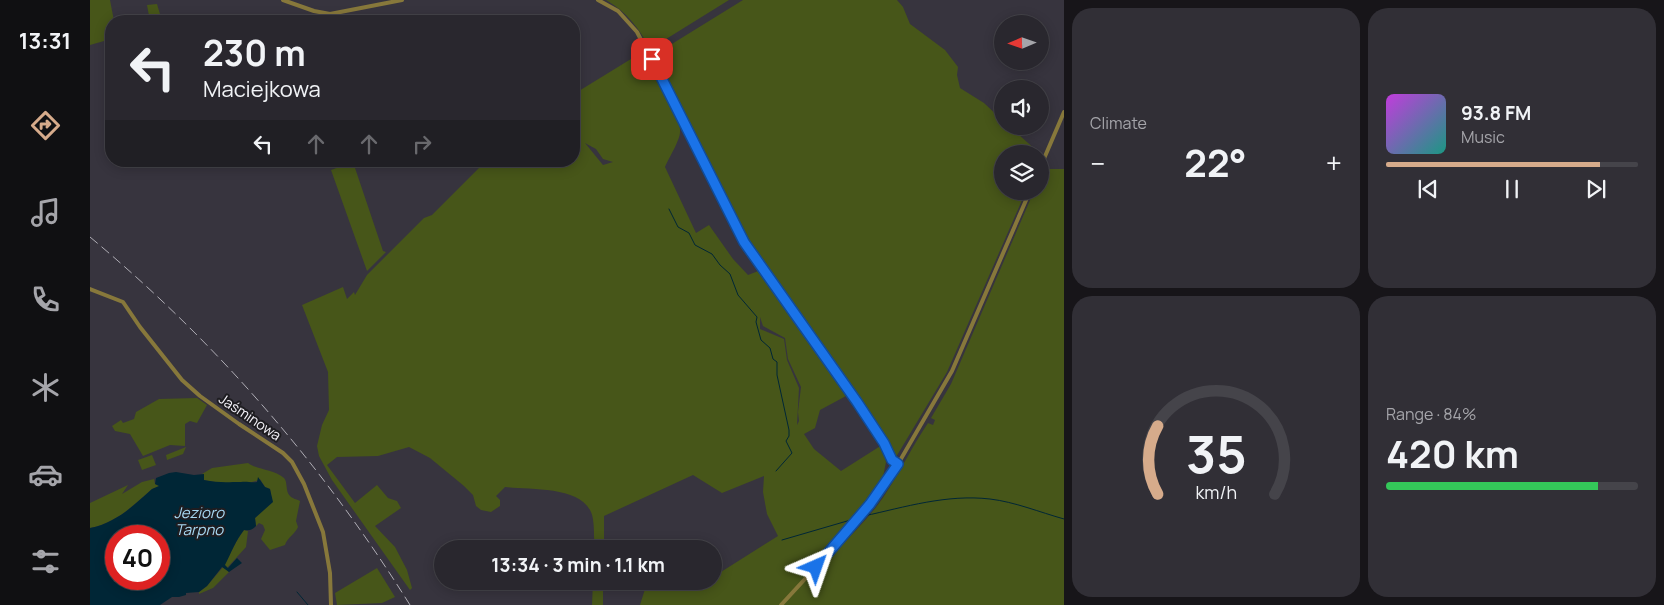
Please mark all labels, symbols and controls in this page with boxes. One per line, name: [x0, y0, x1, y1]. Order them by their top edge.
north arrow: [994, 15, 1049, 70]
map controls: [994, 15, 1049, 200]
text: 13:31: [19, 26, 71, 56]
text: 230 m: [203, 29, 306, 77]
icon: left: [120, 35, 185, 100]
pin: [631, 38, 673, 80]
icon: arrive: [638, 45, 666, 73]
text: Maciejkowa: [203, 74, 321, 104]
button: sound: [994, 80, 1049, 135]
text: 93.8 FM: [1461, 100, 1531, 126]
icon: directions: [28, 108, 63, 143]
text: Climate: [1090, 112, 1147, 134]
text: Music: [1461, 126, 1505, 148]
icon: left: [249, 130, 277, 158]
icon: ahead: [302, 130, 330, 158]
icon: ahead: [355, 130, 383, 158]
icon: right: [408, 130, 436, 158]
text: 22°: [1184, 136, 1247, 188]
text: −: [1090, 144, 1105, 182]
text: +: [1326, 144, 1342, 182]
button: layers: [994, 145, 1049, 200]
icon: previous: [1414, 175, 1442, 203]
icon: pause: [1498, 175, 1526, 203]
icon: next: [1582, 175, 1610, 203]
icon: music: [28, 195, 63, 230]
icon: phone: [28, 282, 63, 317]
icon: climate: [28, 370, 63, 405]
street label: Jaśminowa: [215, 389, 285, 444]
text: Range · 84%: [1386, 403, 1476, 425]
text: 35: [1186, 418, 1246, 489]
text: 420 km: [1386, 427, 1519, 479]
icon: car: [28, 457, 63, 492]
text: km/h: [1195, 480, 1237, 504]
water label: Jezioro Tarpno: [174, 502, 225, 540]
speed limit sign: 40: [105, 525, 170, 590]
position arrow: [789, 540, 841, 592]
icon: filters: [28, 544, 63, 579]
text: 13:34 · 3 min · 1.1 km: [491, 552, 665, 578]

